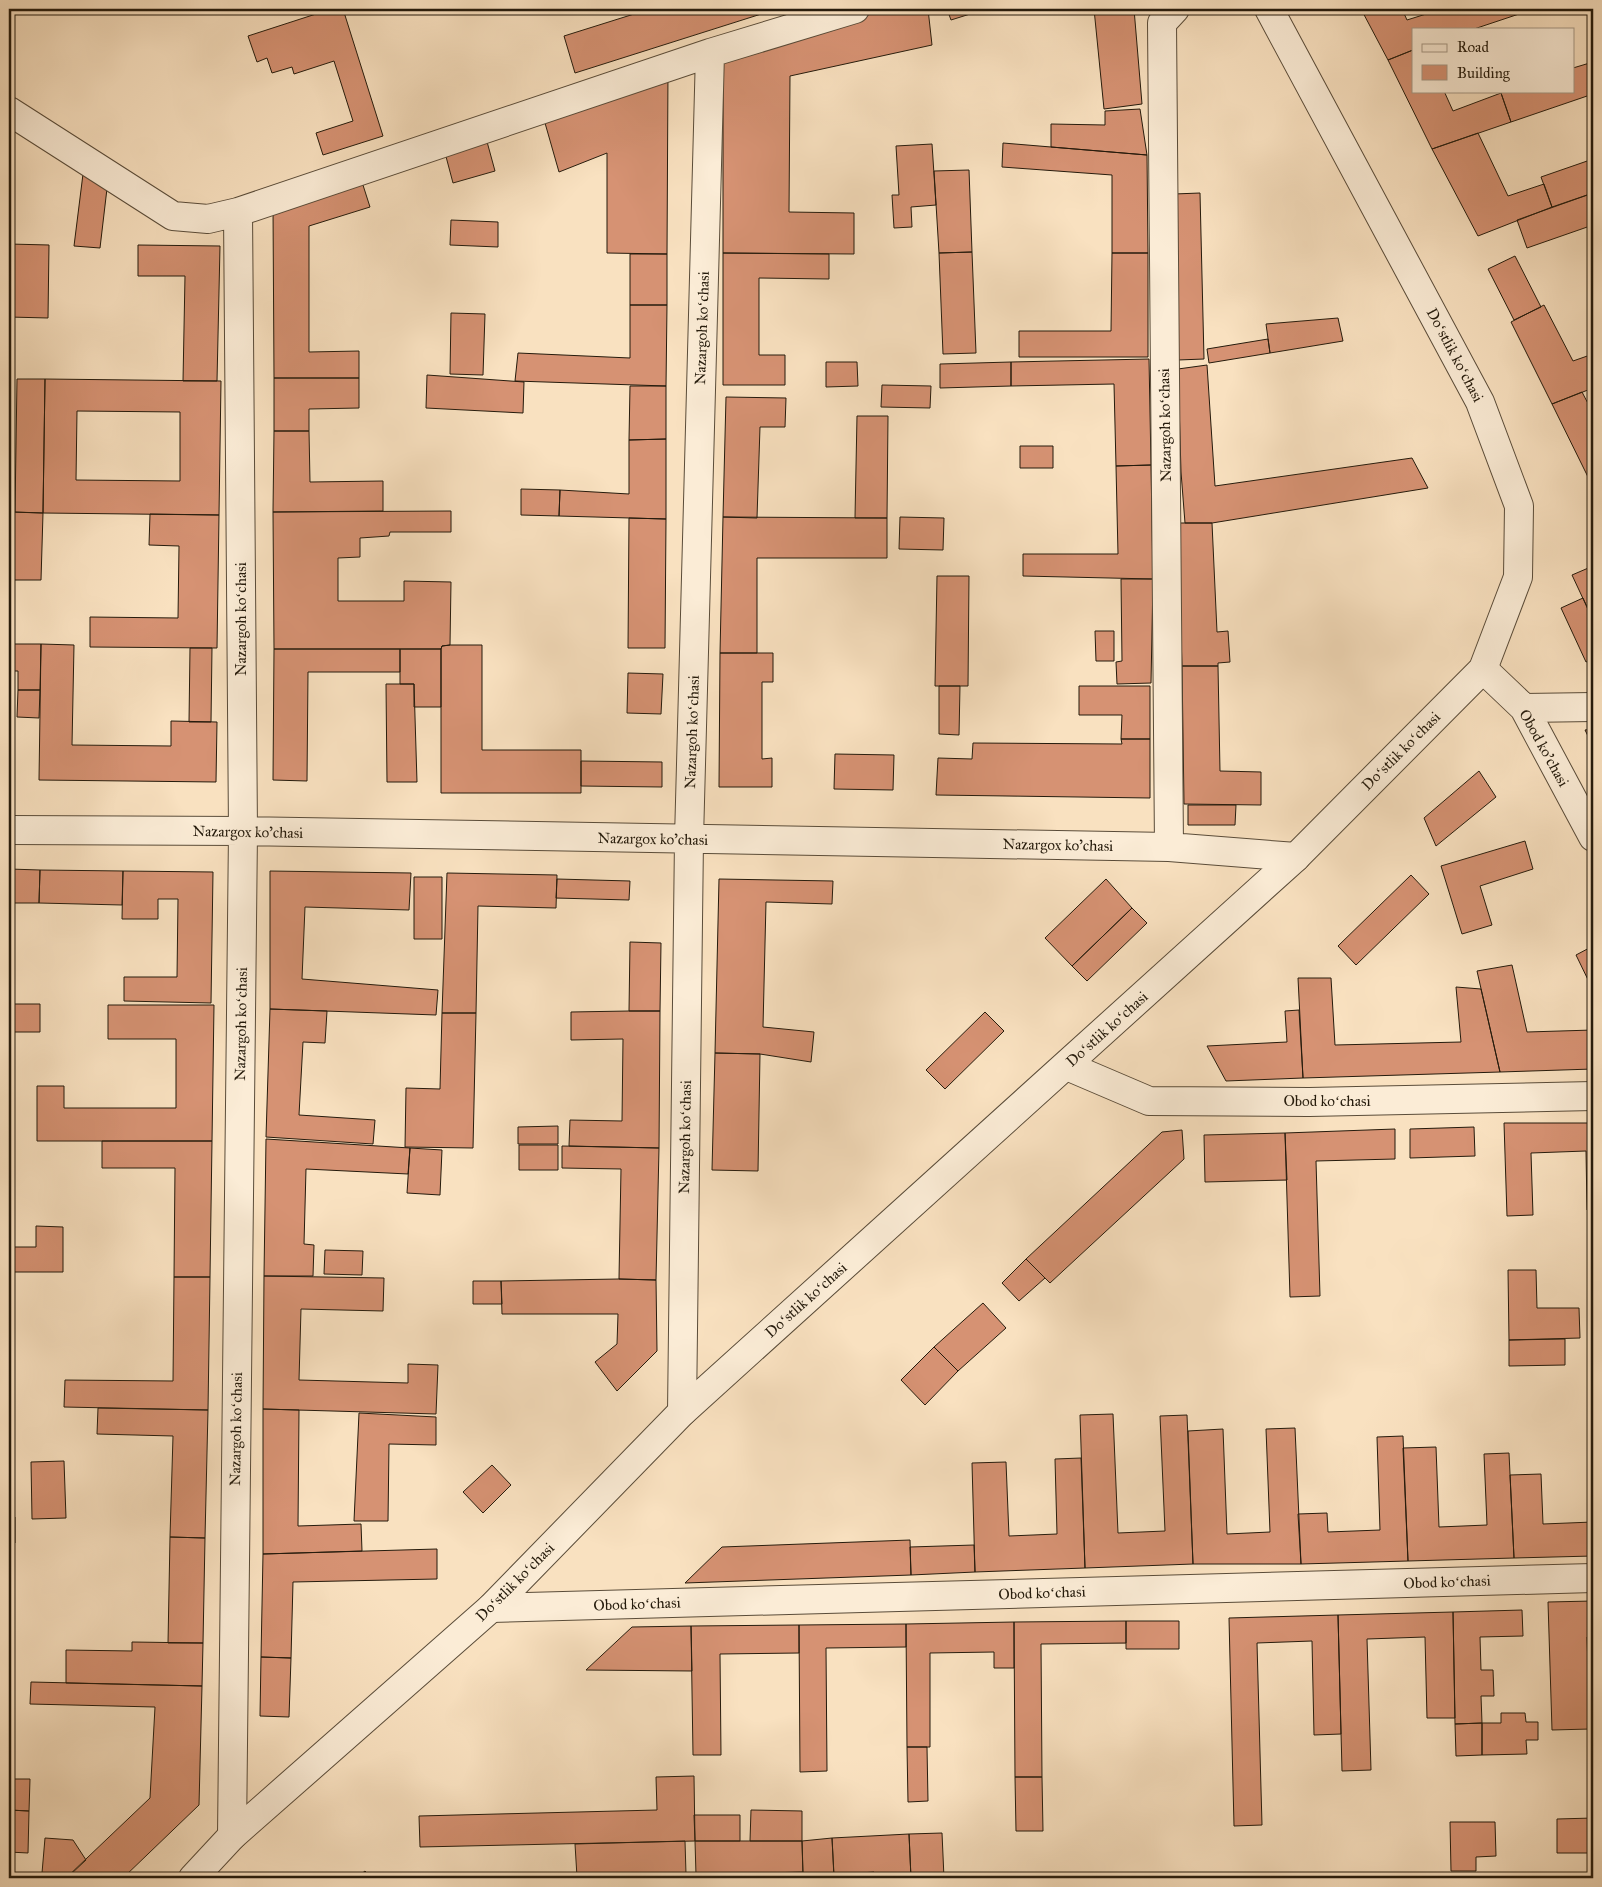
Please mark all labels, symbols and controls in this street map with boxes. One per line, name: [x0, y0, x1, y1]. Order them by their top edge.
legend: [1412, 28, 1574, 92]
text: Road: [1457, 38, 1489, 56]
text: Building: [1457, 64, 1511, 82]
street label: Nazargoh koʻchasi: [691, 271, 713, 385]
street label: Doʻstlik koʻchasi: [1423, 305, 1487, 405]
street label: Nazargoh koʻchasi: [1155, 368, 1175, 482]
street label: Nazargoh koʻchasi: [232, 562, 250, 676]
street label: Nazargoh koʻchasi: [681, 675, 703, 789]
street label: Obod ko'chasi: [1515, 706, 1573, 790]
street label: Doʻstlik koʻchasi: [1358, 708, 1444, 794]
street label: Nazargox ko'chasi: [193, 822, 303, 842]
street label: Nazargox ko'chasi: [598, 829, 708, 849]
street label: Nazargox ko'chasi: [1003, 835, 1113, 855]
street label: Nazargoh koʻchasi: [231, 967, 251, 1081]
street label: Doʻstlik koʻchasi: [1062, 988, 1152, 1070]
street label: Nazargoh koʻchasi: [675, 1080, 695, 1194]
street label: Obod koʻchasi: [1283, 1092, 1371, 1110]
street label: Doʻstlik koʻchasi: [761, 1259, 851, 1341]
street label: Nazargoh koʻchasi: [226, 1372, 246, 1486]
street label: Doʻstlik koʻchasi: [472, 1539, 558, 1625]
street label: Obod koʻchasi: [1403, 1571, 1491, 1593]
street label: Obod koʻchasi: [998, 1582, 1086, 1604]
street label: Obod koʻchasi: [593, 1593, 681, 1615]

